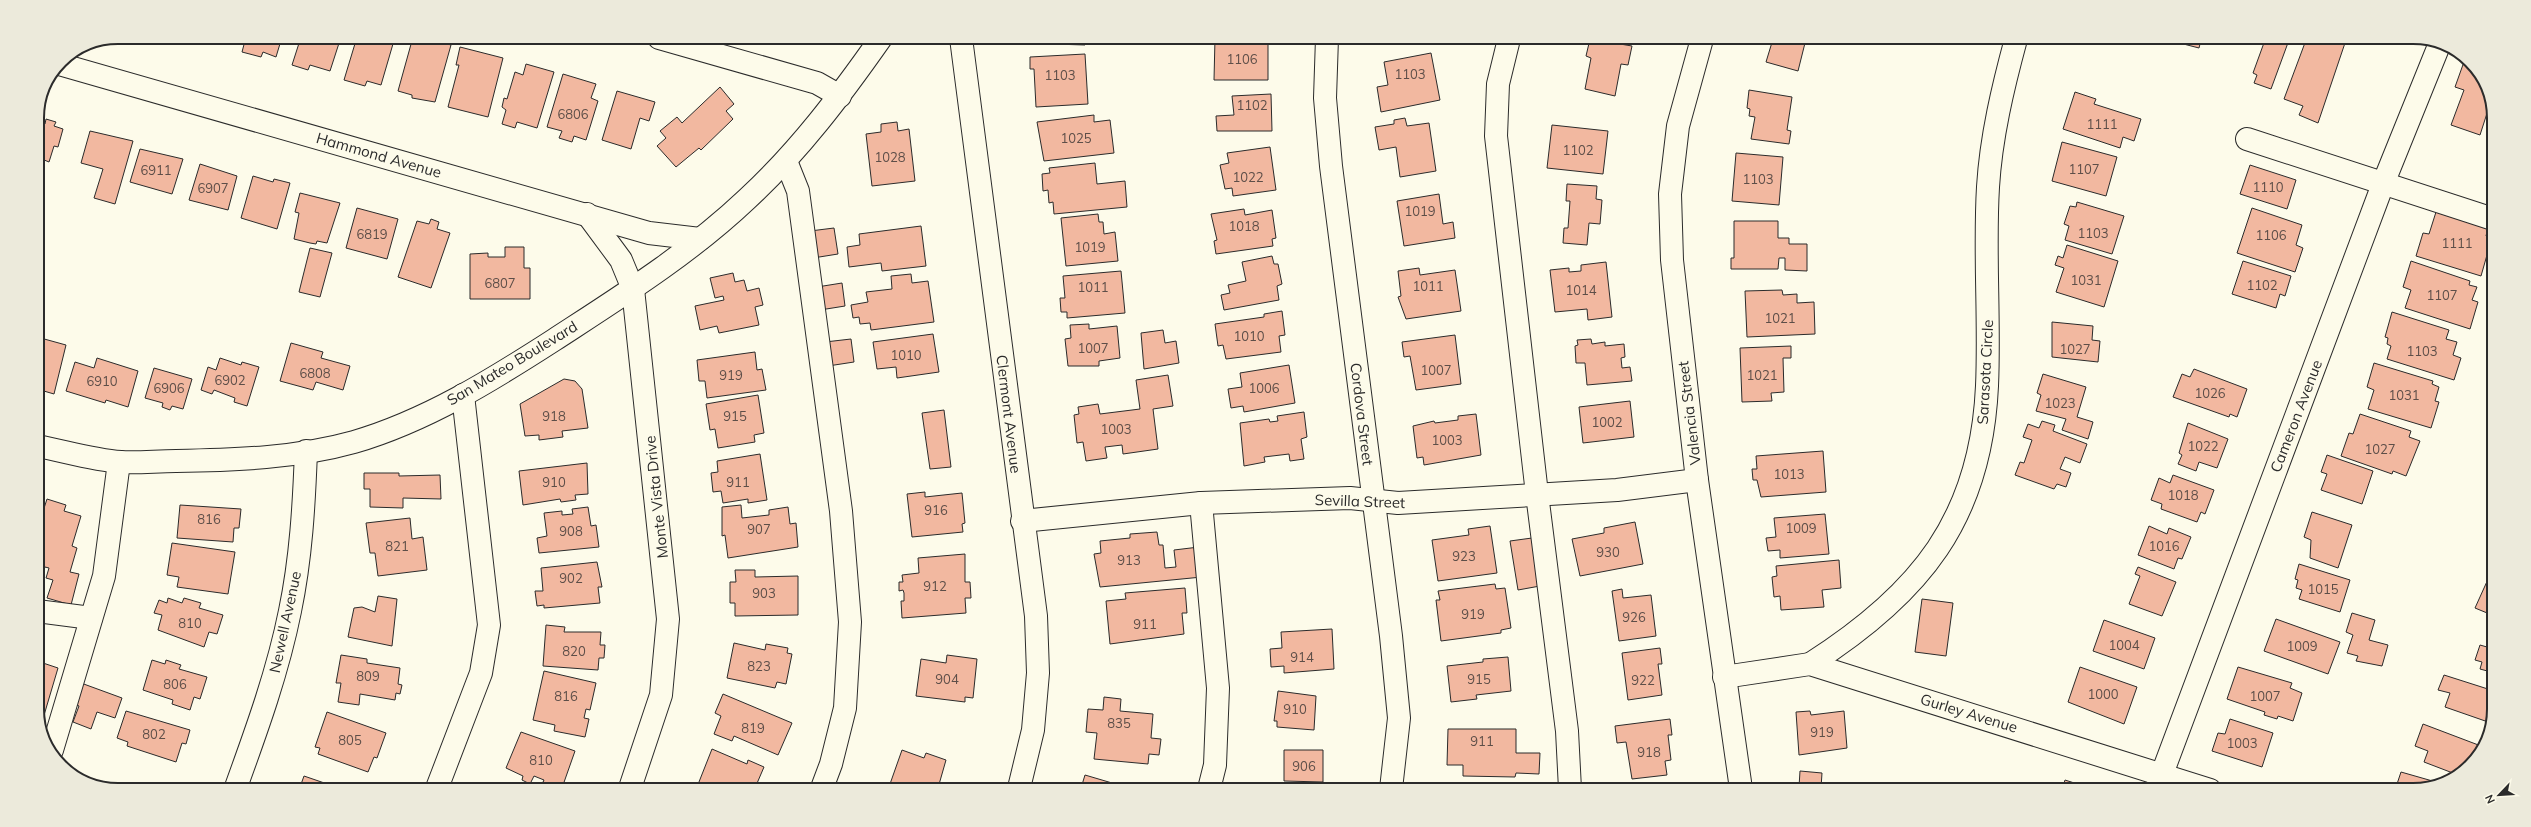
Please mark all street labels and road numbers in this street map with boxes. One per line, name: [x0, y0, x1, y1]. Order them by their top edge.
street label: Hammond Avenue: [314, 128, 444, 182]
street label: San Mateo Boulevard: [443, 316, 581, 410]
street label: Sarasota Circle: [1973, 319, 1997, 425]
street label: Clermont Avenue: [992, 354, 1026, 474]
street label: Cameron Avenue: [2266, 357, 2326, 475]
street label: Valencia Street: [1673, 360, 1705, 466]
street label: Cordova Street: [1346, 362, 1378, 466]
street label: Monte Vista Drive: [640, 435, 672, 559]
street label: Sevilla Street: [1314, 490, 1406, 512]
street label: Newell Avenue: [265, 569, 305, 675]
street label: Gurley Avenue: [1918, 689, 2020, 737]

